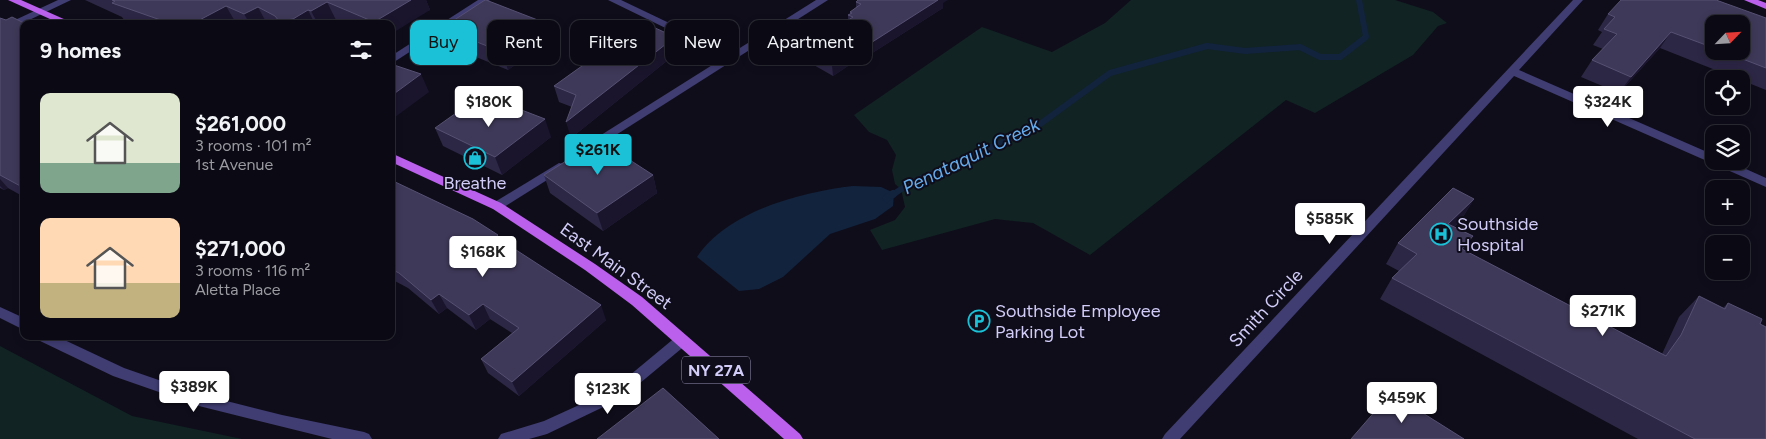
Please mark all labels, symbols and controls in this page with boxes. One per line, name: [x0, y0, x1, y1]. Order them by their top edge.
north arrow: [1705, 15, 1750, 60]
map controls: [1705, 15, 1750, 280]
chip: Buy: [410, 20, 477, 65]
chip: Rent: [487, 20, 560, 65]
chip: Filters: [570, 20, 655, 65]
chip: New: [665, 20, 739, 65]
chip: Apartment: [749, 20, 872, 65]
icon: filters: [347, 36, 375, 64]
text: 9 homes: [40, 38, 121, 63]
button: locate: [1705, 70, 1750, 115]
pin: $180K: [454, 86, 524, 128]
pin: $324K: [1573, 86, 1643, 128]
text: $180K: [466, 92, 512, 111]
text: $324K: [1584, 92, 1632, 111]
text: $261,000: [195, 111, 286, 136]
water label: Penataquit Creek: [899, 112, 1044, 199]
icon: home: [80, 113, 140, 173]
button: layers: [1705, 125, 1750, 170]
pin: $261K: [563, 134, 633, 176]
text: 3 rooms · 101 m²: [195, 136, 311, 155]
text: $261K: [576, 140, 620, 159]
shop icon: Breathe: [463, 146, 487, 170]
text: 1st Avenue: [195, 155, 273, 174]
place label: Breathe: [444, 172, 507, 194]
button: +: [1705, 180, 1750, 225]
pin: $585K: [1295, 202, 1365, 245]
text: $585K: [1306, 209, 1354, 228]
place label: Southside Hospital: [1457, 213, 1538, 256]
street label: East Main Street: [556, 218, 676, 314]
hospital icon: Southside Hospital: [1429, 222, 1453, 246]
button: −: [1705, 235, 1750, 280]
text: $271,000: [195, 236, 286, 261]
pin: $168K: [448, 236, 518, 278]
icon: home: [80, 238, 140, 298]
text: $168K: [460, 242, 506, 261]
text: 3 rooms · 116 m²: [195, 261, 310, 280]
street label: Smith Circle: [1224, 264, 1308, 352]
text: Aletta Place: [195, 280, 281, 299]
pin: $271K: [1568, 294, 1638, 337]
place label: Southside Employee Parking Lot: [995, 300, 1161, 343]
text: $271K: [1581, 301, 1625, 320]
parking icon: Southside Employee Parking Lot: [967, 309, 991, 333]
road number: NY 27A: [682, 356, 750, 384]
pin: $389K: [159, 370, 229, 413]
pin: $123K: [573, 372, 643, 415]
text: $389K: [170, 377, 218, 396]
text: $123K: [586, 379, 630, 398]
pin: $459K: [1367, 382, 1437, 424]
text: $459K: [1378, 388, 1426, 407]

